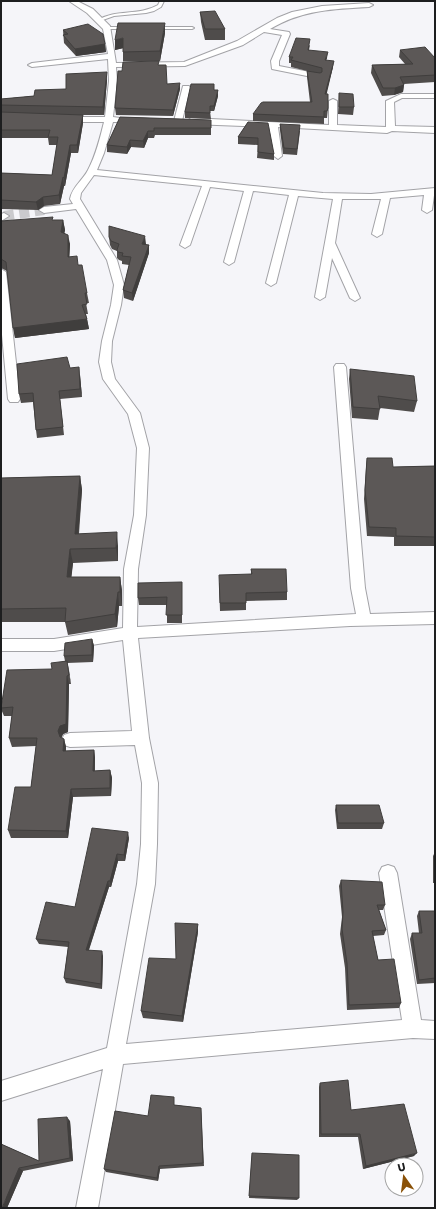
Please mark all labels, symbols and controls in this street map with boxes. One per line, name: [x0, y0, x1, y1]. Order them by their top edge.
north arrow: [384, 1157, 424, 1197]
text: U: [396, 1159, 408, 1176]

